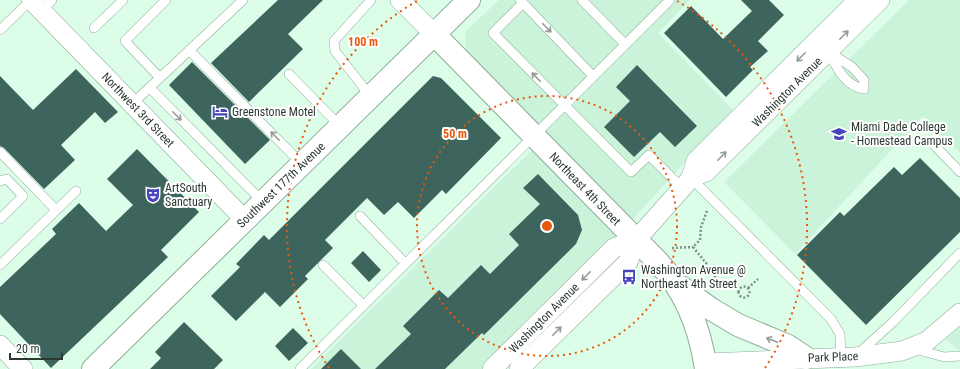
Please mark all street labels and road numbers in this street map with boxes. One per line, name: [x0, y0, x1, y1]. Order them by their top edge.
street label: Washington Avenue: [749, 54, 825, 130]
street label: Northwest 3rd Street: [99, 70, 177, 151]
street label: Southwest 177th Avenue: [234, 139, 328, 231]
street label: Northeast 4th Street: [547, 150, 624, 229]
street label: Washington Avenue: [506, 280, 582, 356]
street label: Park Place: [808, 349, 859, 365]

